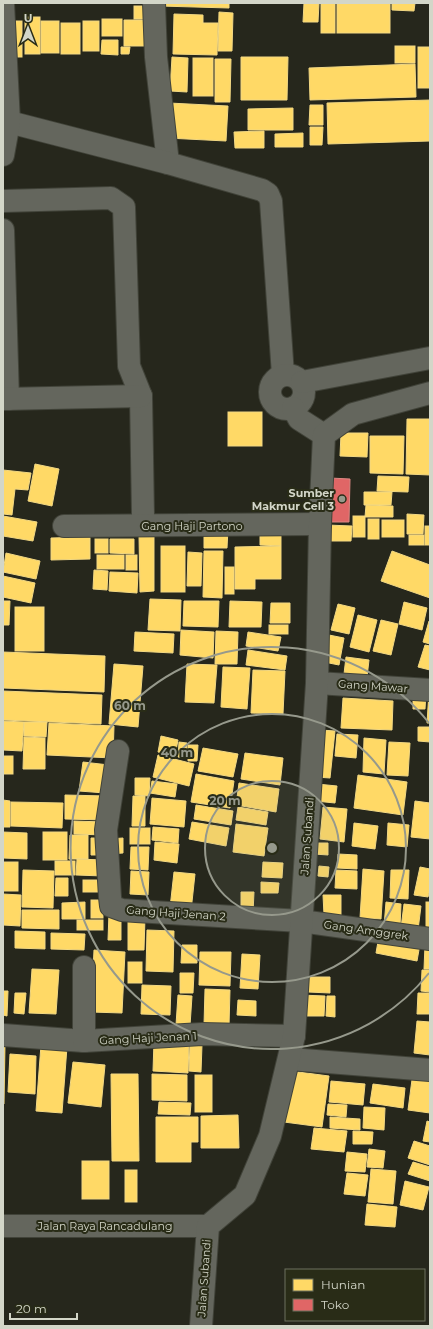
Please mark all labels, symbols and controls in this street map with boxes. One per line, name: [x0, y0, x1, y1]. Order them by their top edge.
north arrow: [8, 8, 48, 48]
text: U: [24, 11, 32, 25]
place label: Sumber Makmur Cell 3: [252, 486, 334, 513]
marker: Sumber Makmur Cell 3: [337, 494, 347, 504]
street label: Gang Haji Partono: [141, 519, 243, 533]
street label: Gang Mawar: [338, 677, 408, 695]
text: 60 m: [114, 698, 146, 713]
text: 40 m: [161, 745, 193, 760]
text: 20 m: [209, 793, 241, 808]
street label: Jalan Subandi: [297, 797, 317, 876]
centre of rings: [265, 841, 279, 855]
street label: Gang Haji Jenan 2: [126, 903, 226, 923]
street label: Gang Amggrek: [323, 917, 409, 943]
street label: Gang Haji Jenan 1: [99, 1028, 197, 1048]
street label: Jalan Raya Rancadulang: [37, 1219, 172, 1233]
street label: Jalan Subandi: [194, 1239, 214, 1318]
legend: [285, 1269, 425, 1321]
text: Hunian: [321, 1277, 365, 1292]
scale bar: [10, 1295, 77, 1321]
text: Toko: [321, 1297, 349, 1312]
text: 20 m: [16, 1301, 47, 1316]

